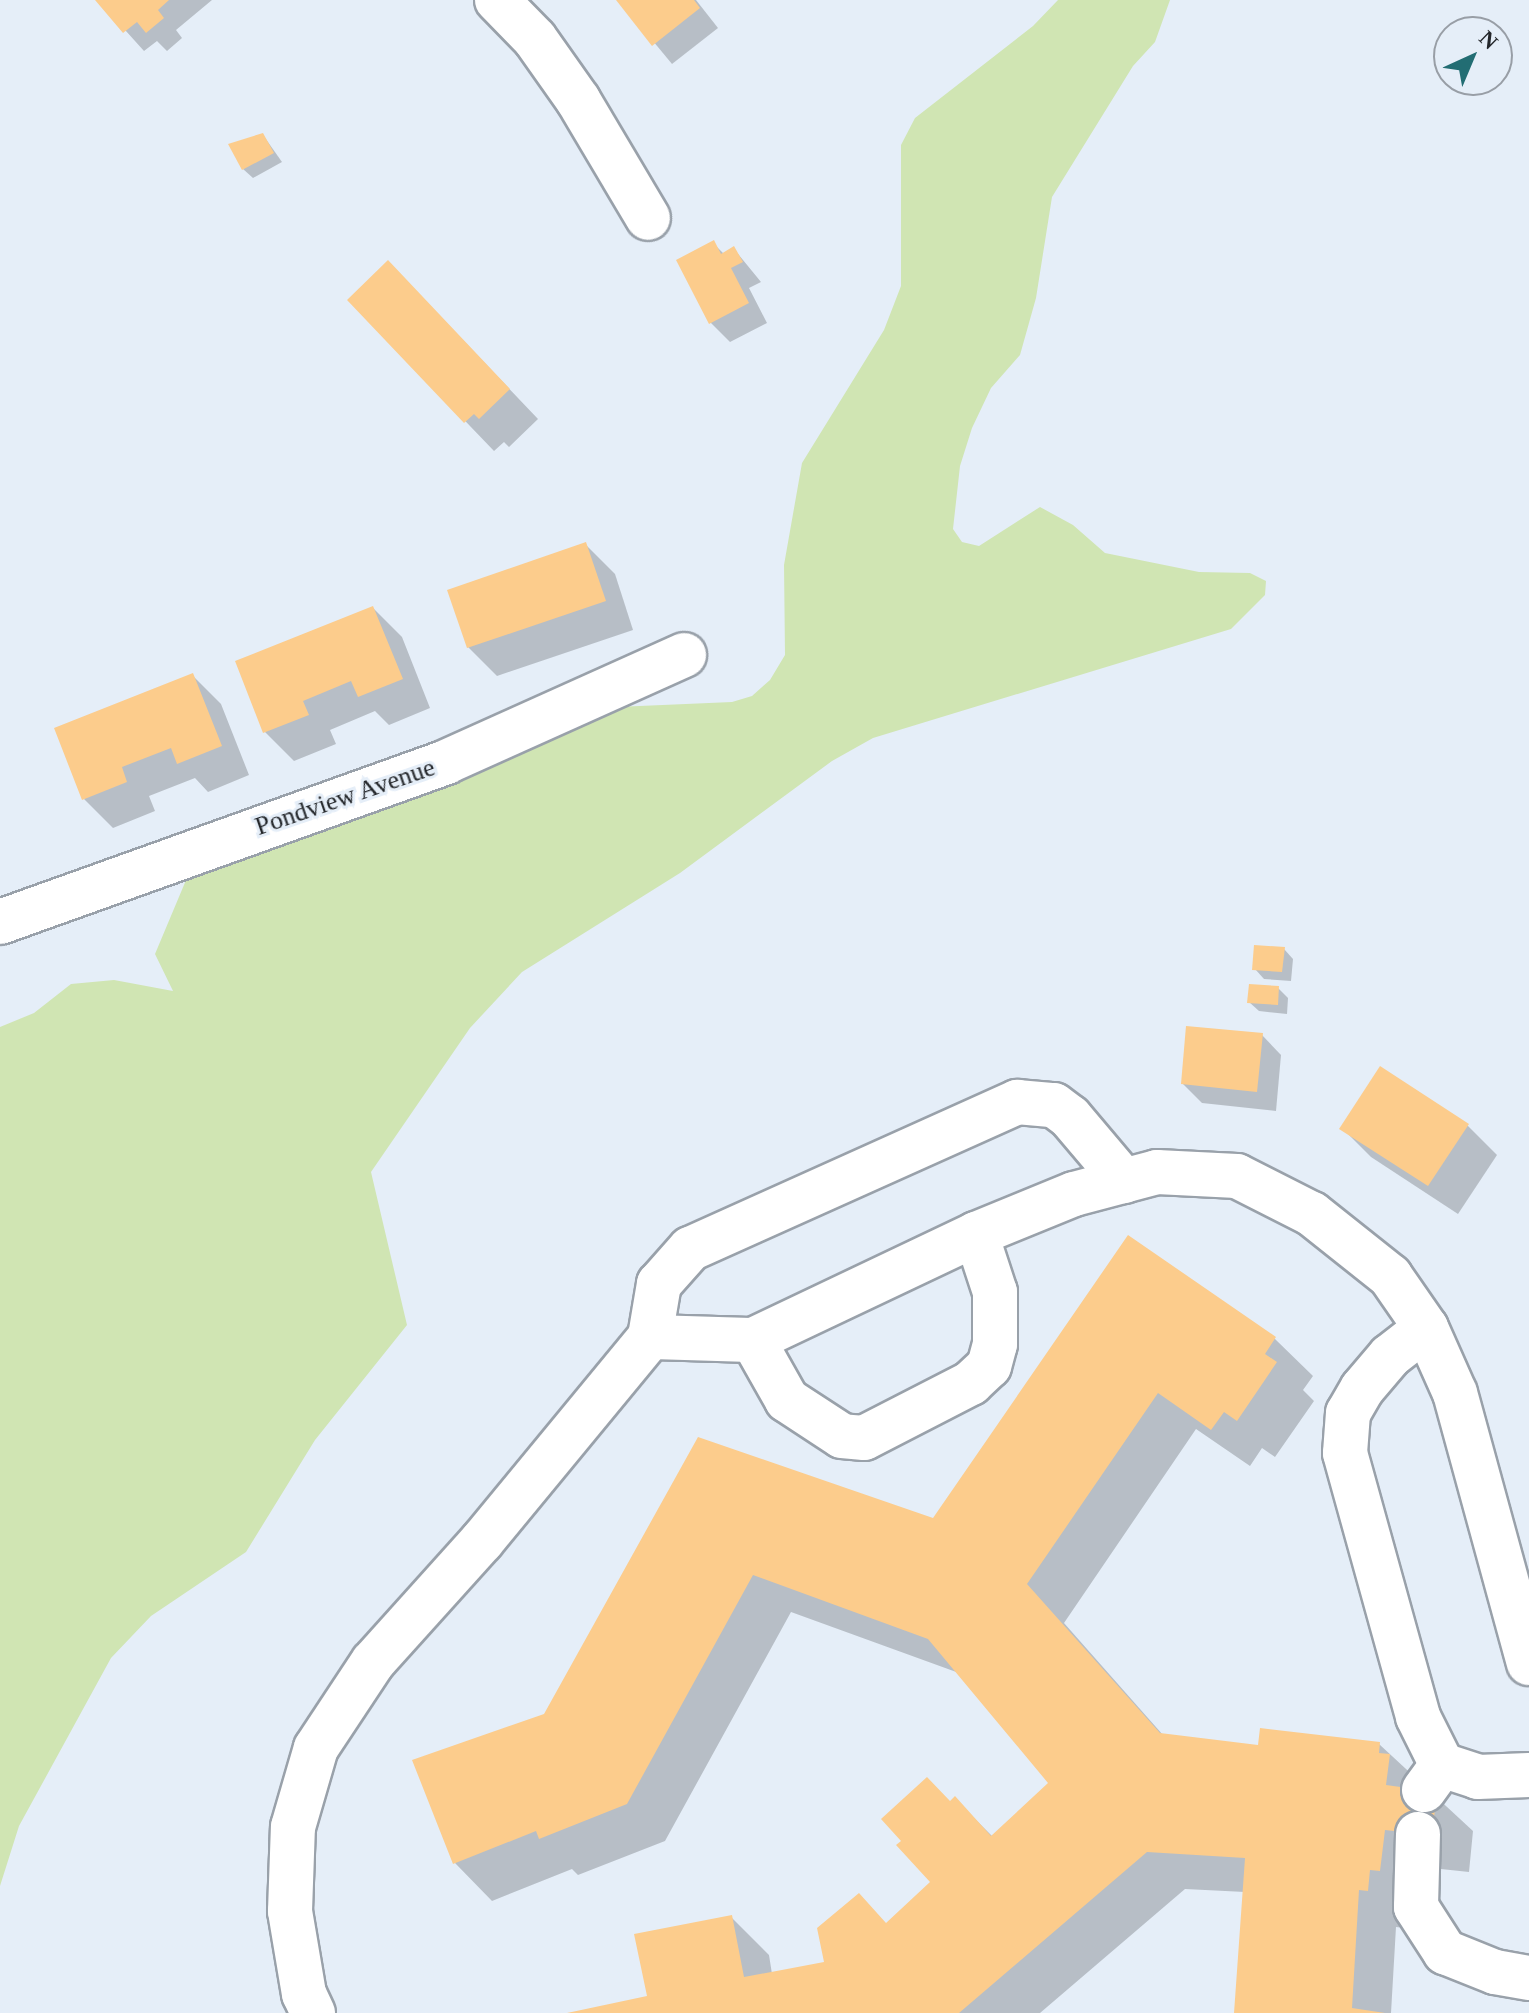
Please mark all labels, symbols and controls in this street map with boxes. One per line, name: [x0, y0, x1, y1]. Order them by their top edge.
north arrow: [1433, 16, 1513, 96]
text: N: [1474, 25, 1503, 54]
street label: Pondview Avenue: [250, 751, 440, 843]

